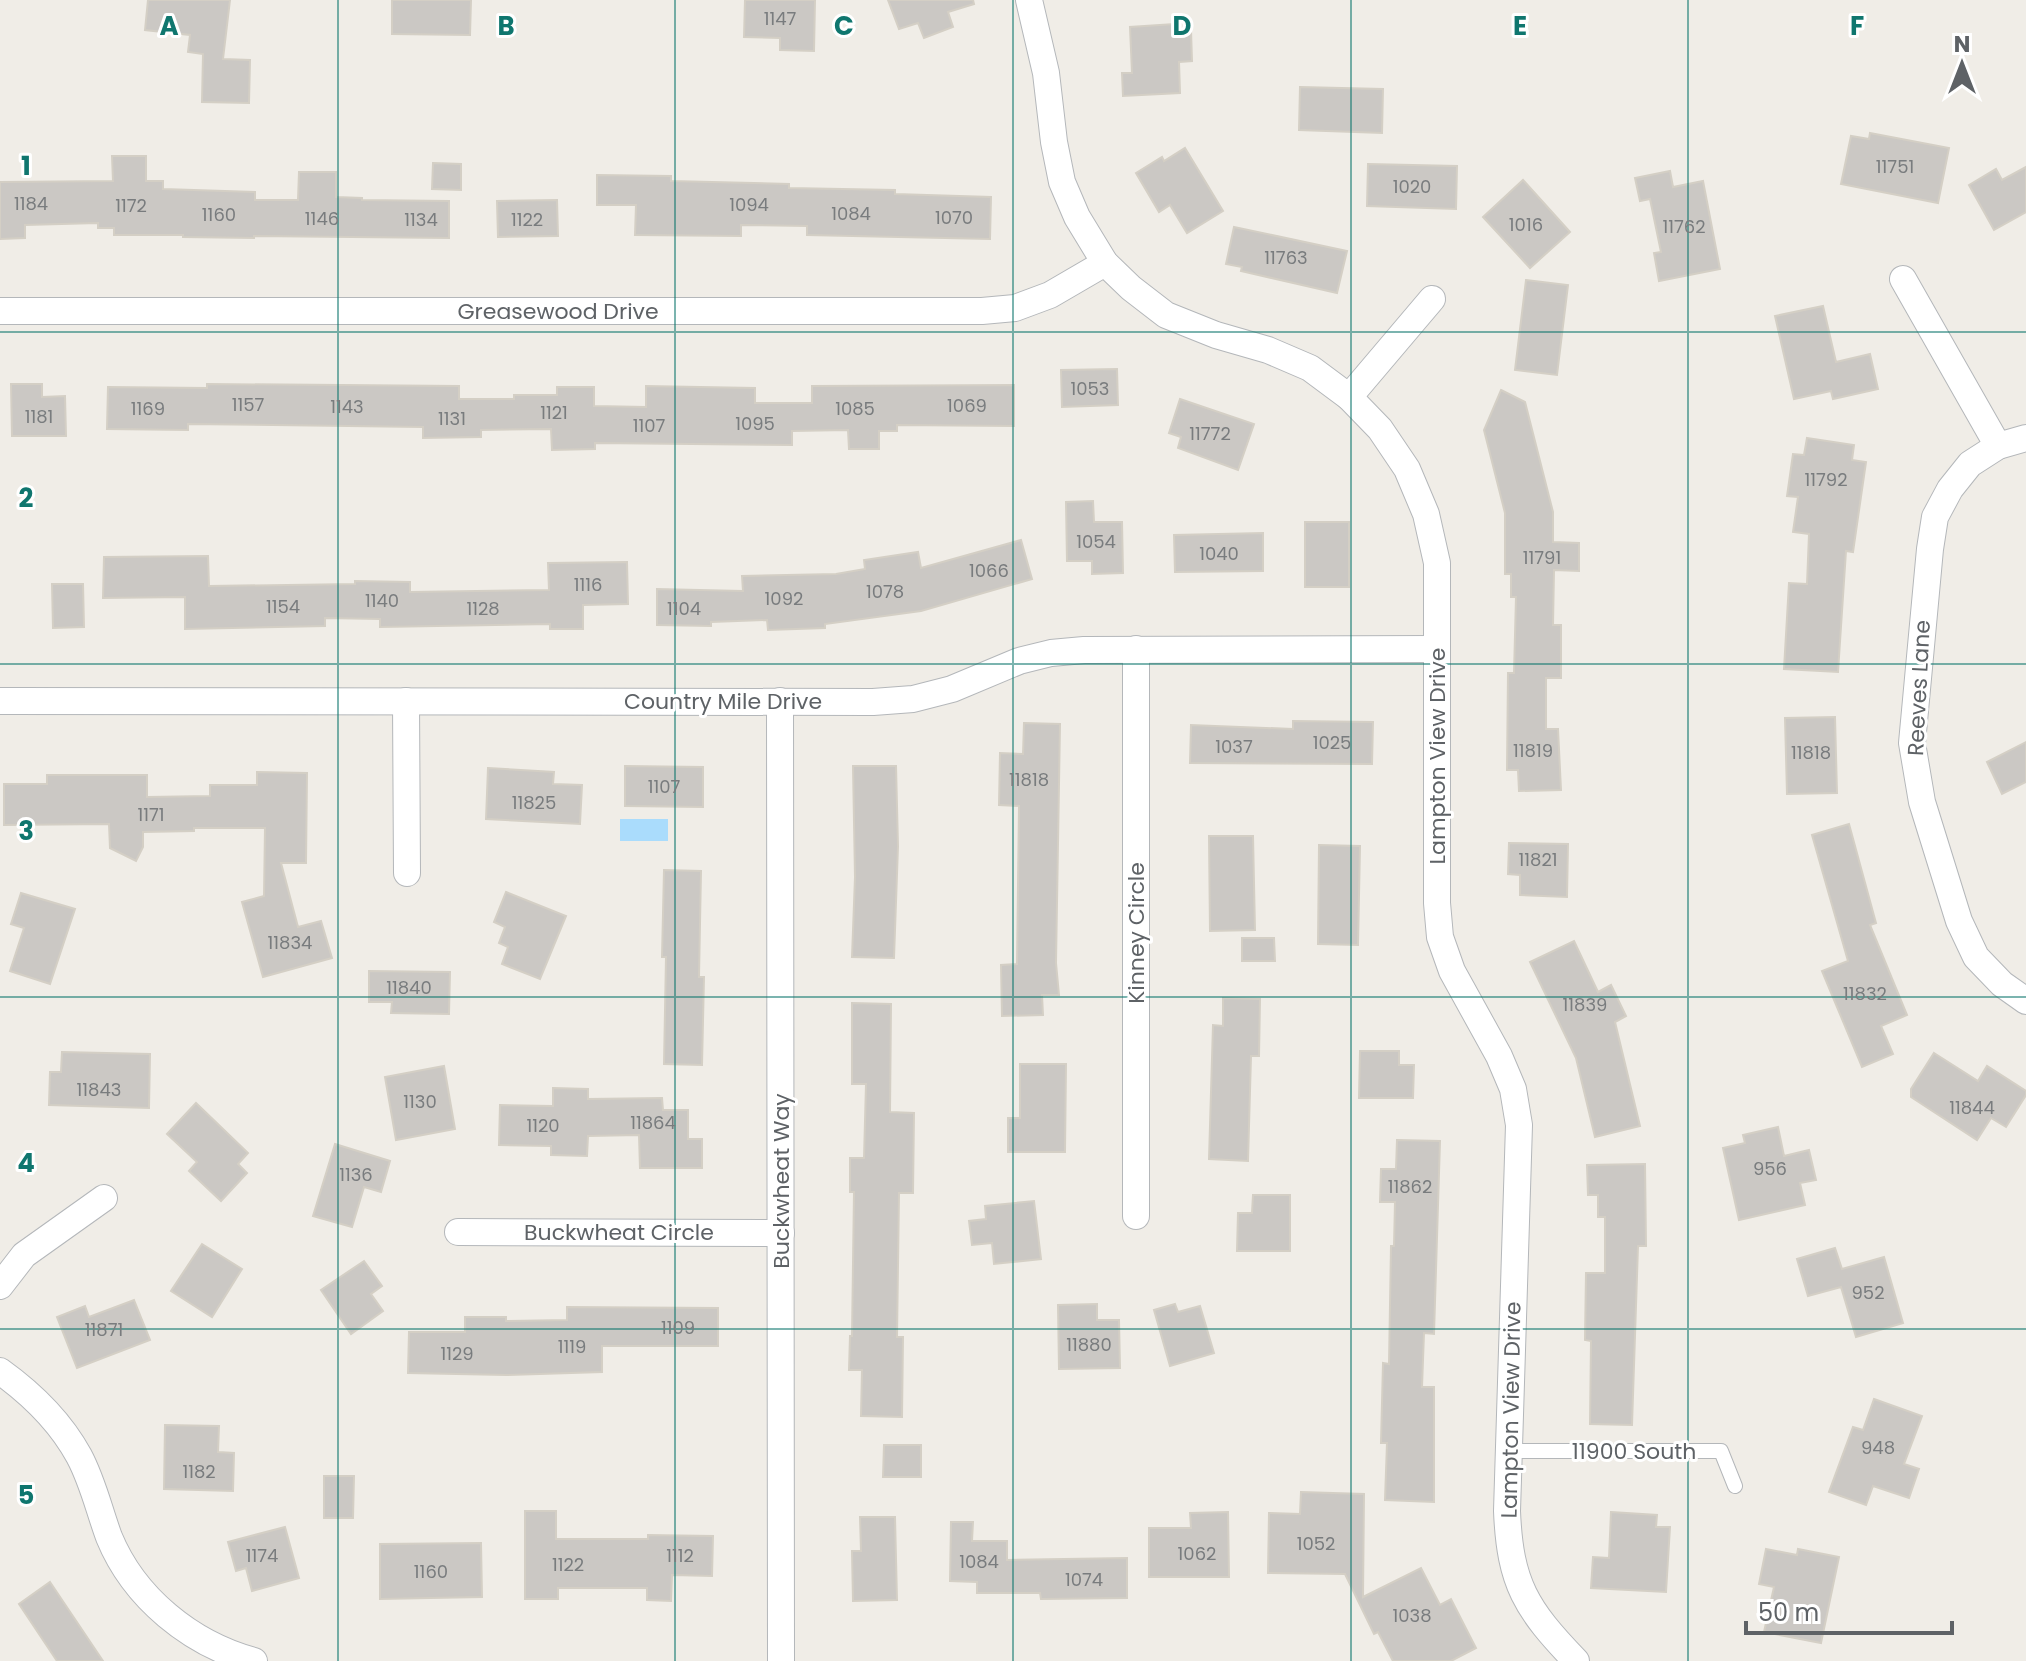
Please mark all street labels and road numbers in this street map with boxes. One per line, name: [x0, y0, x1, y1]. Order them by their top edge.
street label: Greasewood Drive: [457, 296, 659, 327]
street label: Reeves Lane: [1900, 619, 1938, 757]
street label: Lampton View Drive: [1422, 648, 1453, 864]
street label: Country Mile Drive: [624, 686, 822, 717]
street label: Kinney Circle: [1121, 862, 1152, 1004]
street label: Buckwheat Way: [766, 1093, 797, 1269]
street label: Buckwheat Circle: [524, 1217, 714, 1248]
street label: Lampton View Drive: [1494, 1301, 1528, 1519]
street label: 11900 South: [1572, 1436, 1696, 1467]

